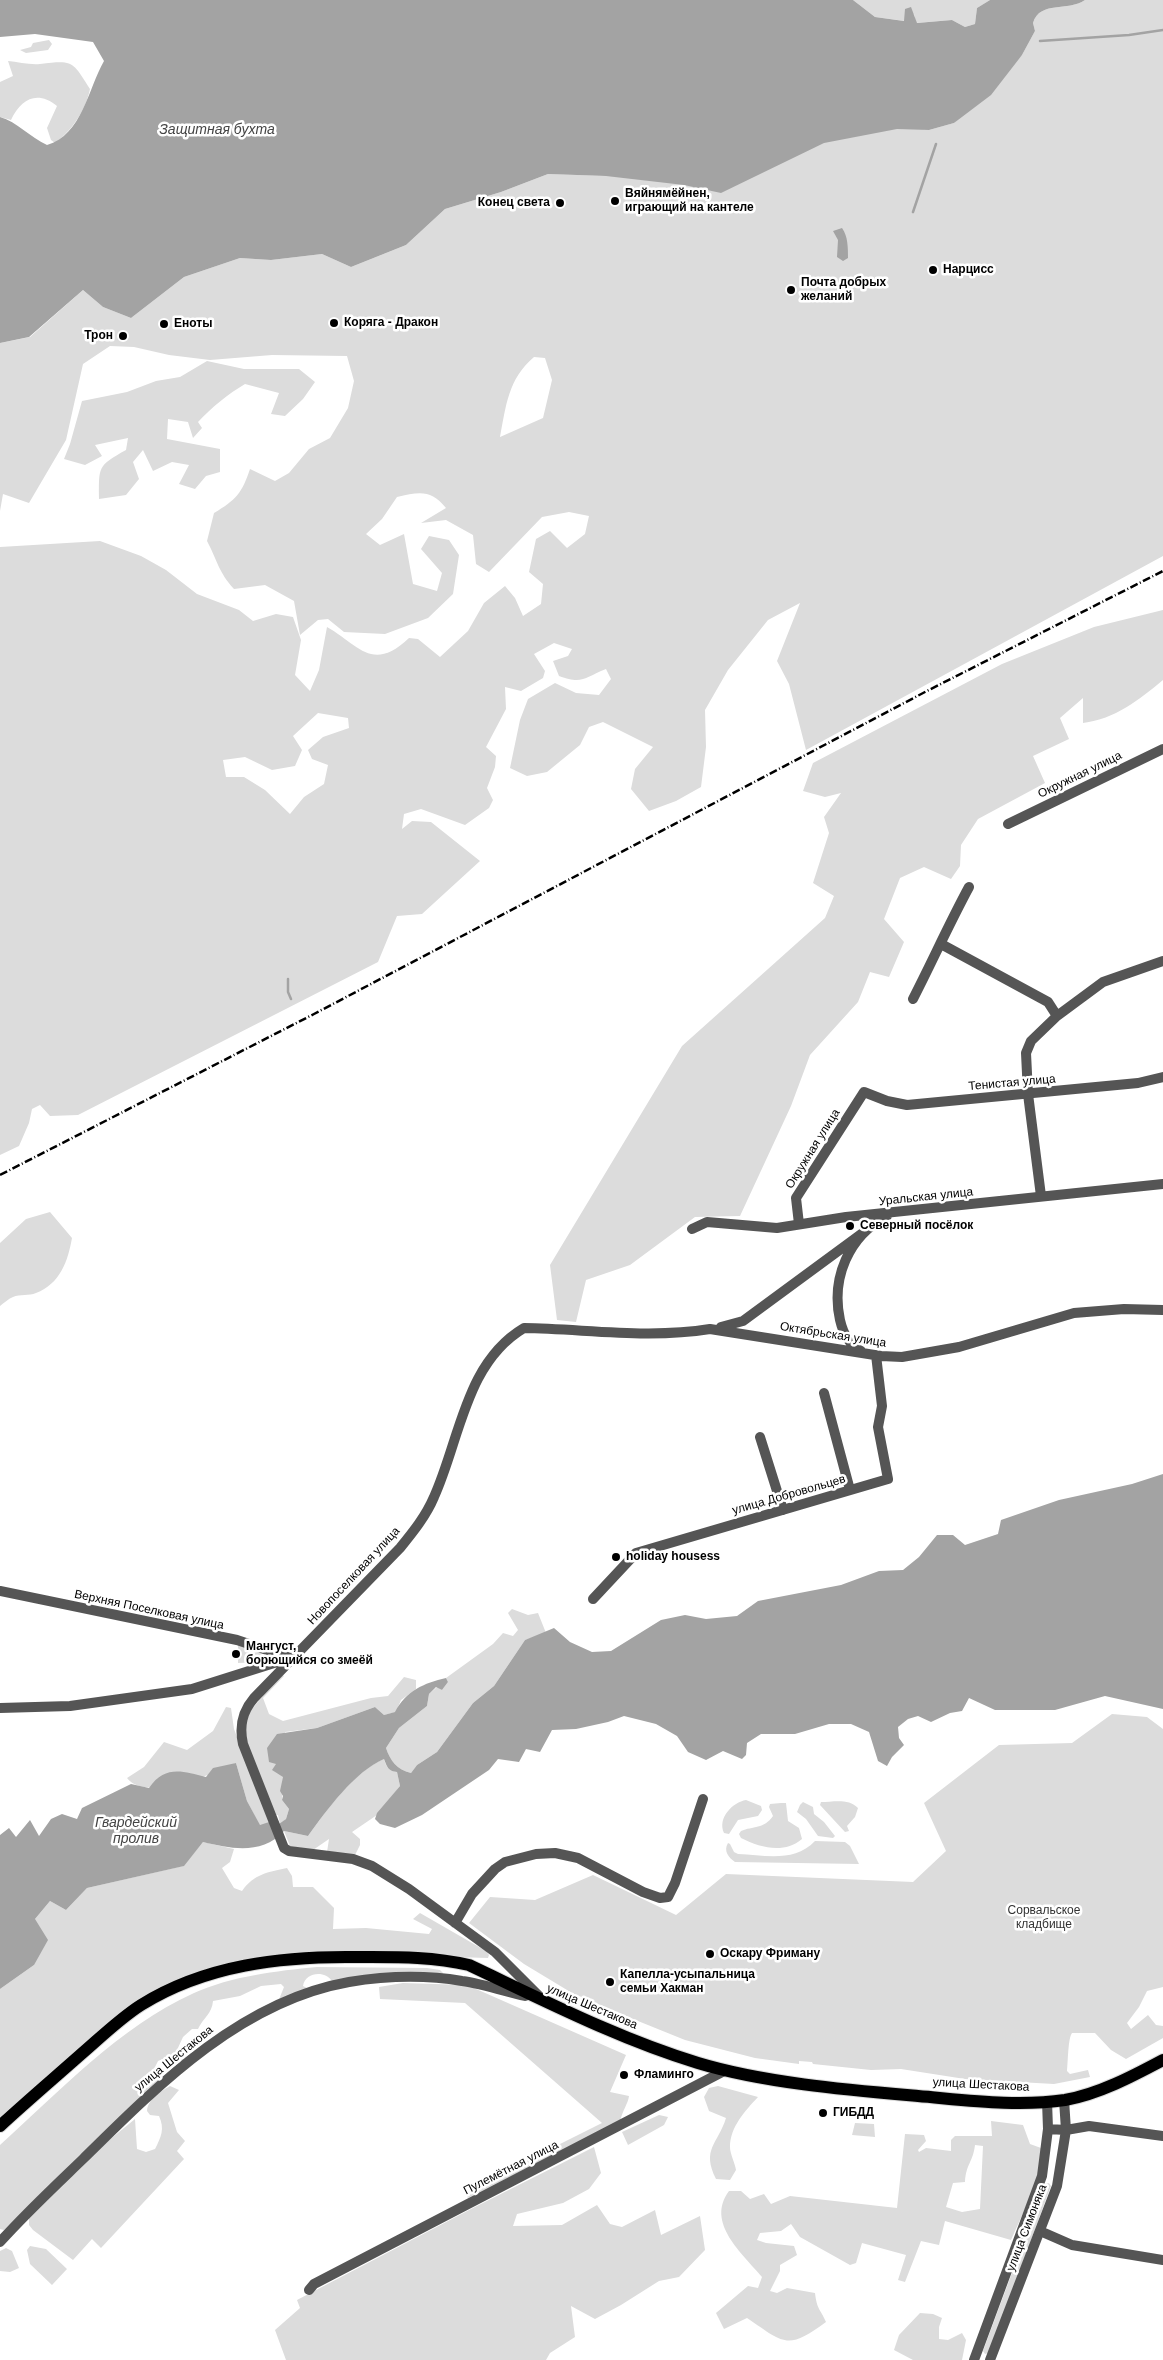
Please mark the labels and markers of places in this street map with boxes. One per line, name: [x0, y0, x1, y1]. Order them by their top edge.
place label: Вяйнямёйнен, играющий на кантеле: [625, 187, 754, 215]
marker: Вяйнямёйнен, играющий на кантеле: [609, 195, 621, 207]
place label: Конец света: [478, 196, 550, 210]
marker: Конец света: [554, 197, 566, 209]
place label: Нарцисс: [943, 263, 994, 277]
marker: Нарцисс: [927, 264, 939, 276]
place label: Почта добрых желаний: [801, 276, 886, 304]
marker: Почта добрых желаний: [785, 284, 797, 296]
place label: Коряга - Дракон: [344, 316, 438, 330]
place label: Еноты: [174, 317, 212, 331]
marker: Коряга - Дракон: [328, 317, 340, 329]
marker: Еноты: [158, 318, 170, 330]
place label: Трон: [84, 329, 113, 343]
marker: Трон: [117, 330, 129, 342]
place label: Северный посёлок: [860, 1219, 973, 1233]
marker: Северный посёлок: [844, 1220, 856, 1232]
place label: holiday housess: [626, 1550, 720, 1564]
marker: holiday housess: [610, 1551, 622, 1563]
place label: Мангуст, борющийся со змеёй: [246, 1640, 373, 1668]
marker: Мангуст, борющийся со змеёй: [230, 1648, 242, 1660]
place label: Оскару Фриману: [720, 1947, 820, 1961]
marker: Оскару Фриману: [704, 1948, 716, 1960]
place label: Капелла-усыпальница семьи Хакман: [620, 1968, 755, 1996]
marker: Капелла-усыпальница семьи Хакман: [604, 1976, 616, 1988]
place label: Фламинго: [634, 2068, 694, 2082]
marker: Фламинго: [618, 2069, 630, 2081]
place label: ГИБДД: [833, 2106, 874, 2120]
marker: ГИБДД: [817, 2107, 829, 2119]

